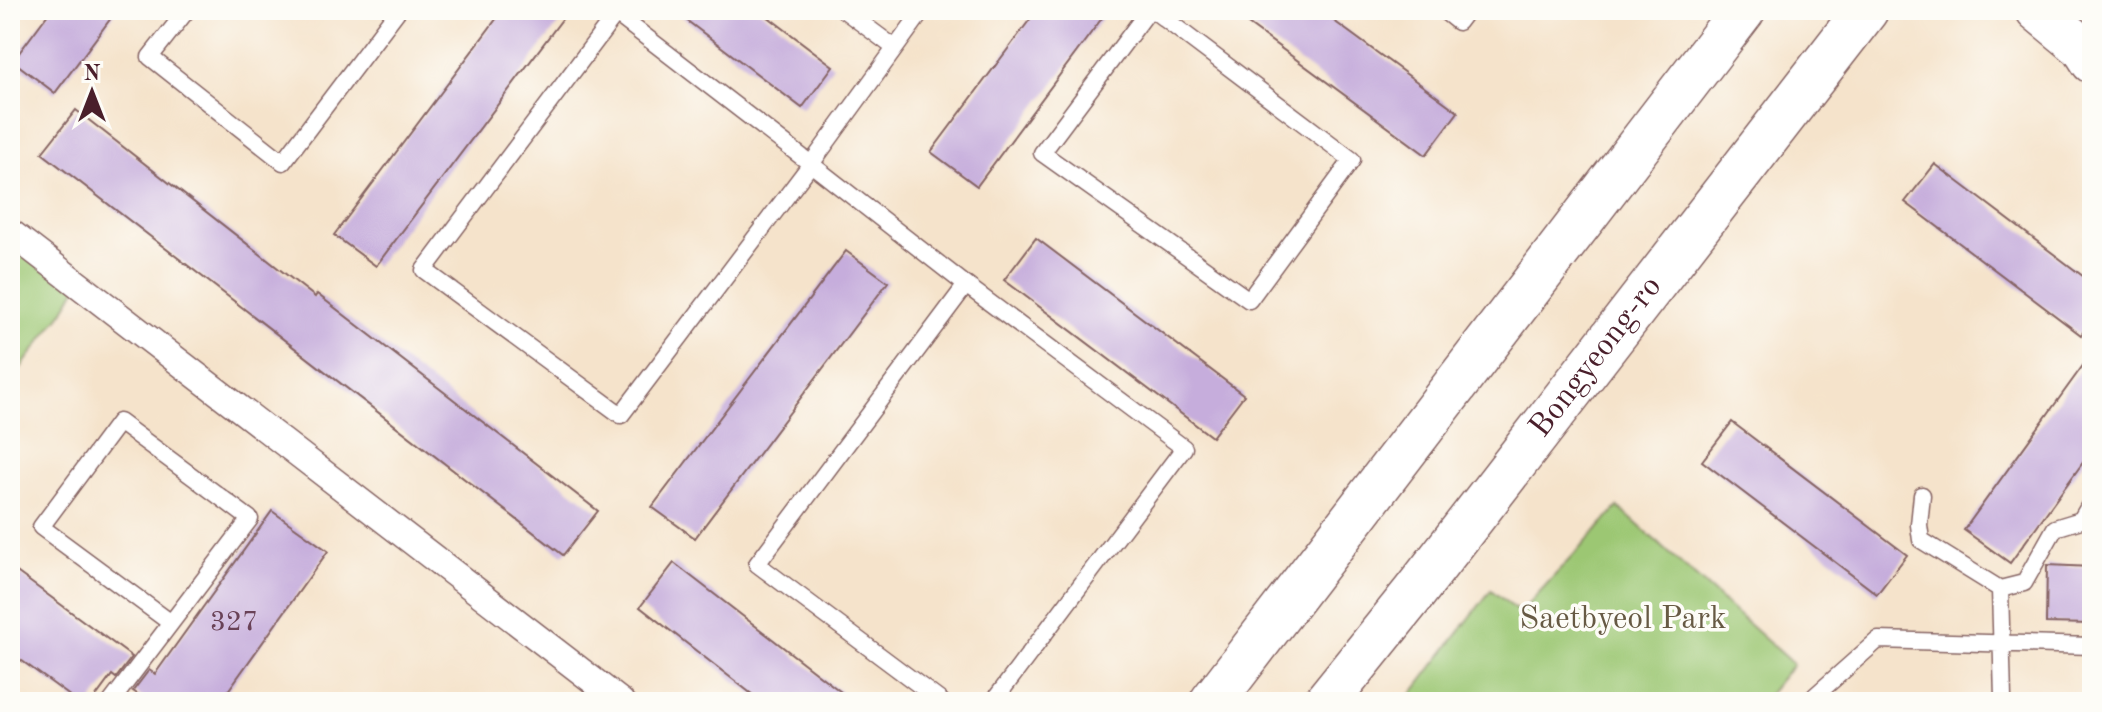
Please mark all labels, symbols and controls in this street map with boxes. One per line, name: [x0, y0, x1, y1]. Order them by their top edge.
north arrow: [52, 52, 132, 132]
text: N: [84, 63, 101, 85]
street label: Bongyeong-ro: [1524, 271, 1669, 444]
park label: Saetbyeol Park: [1519, 604, 1727, 636]
house number: 327: [210, 609, 258, 637]

